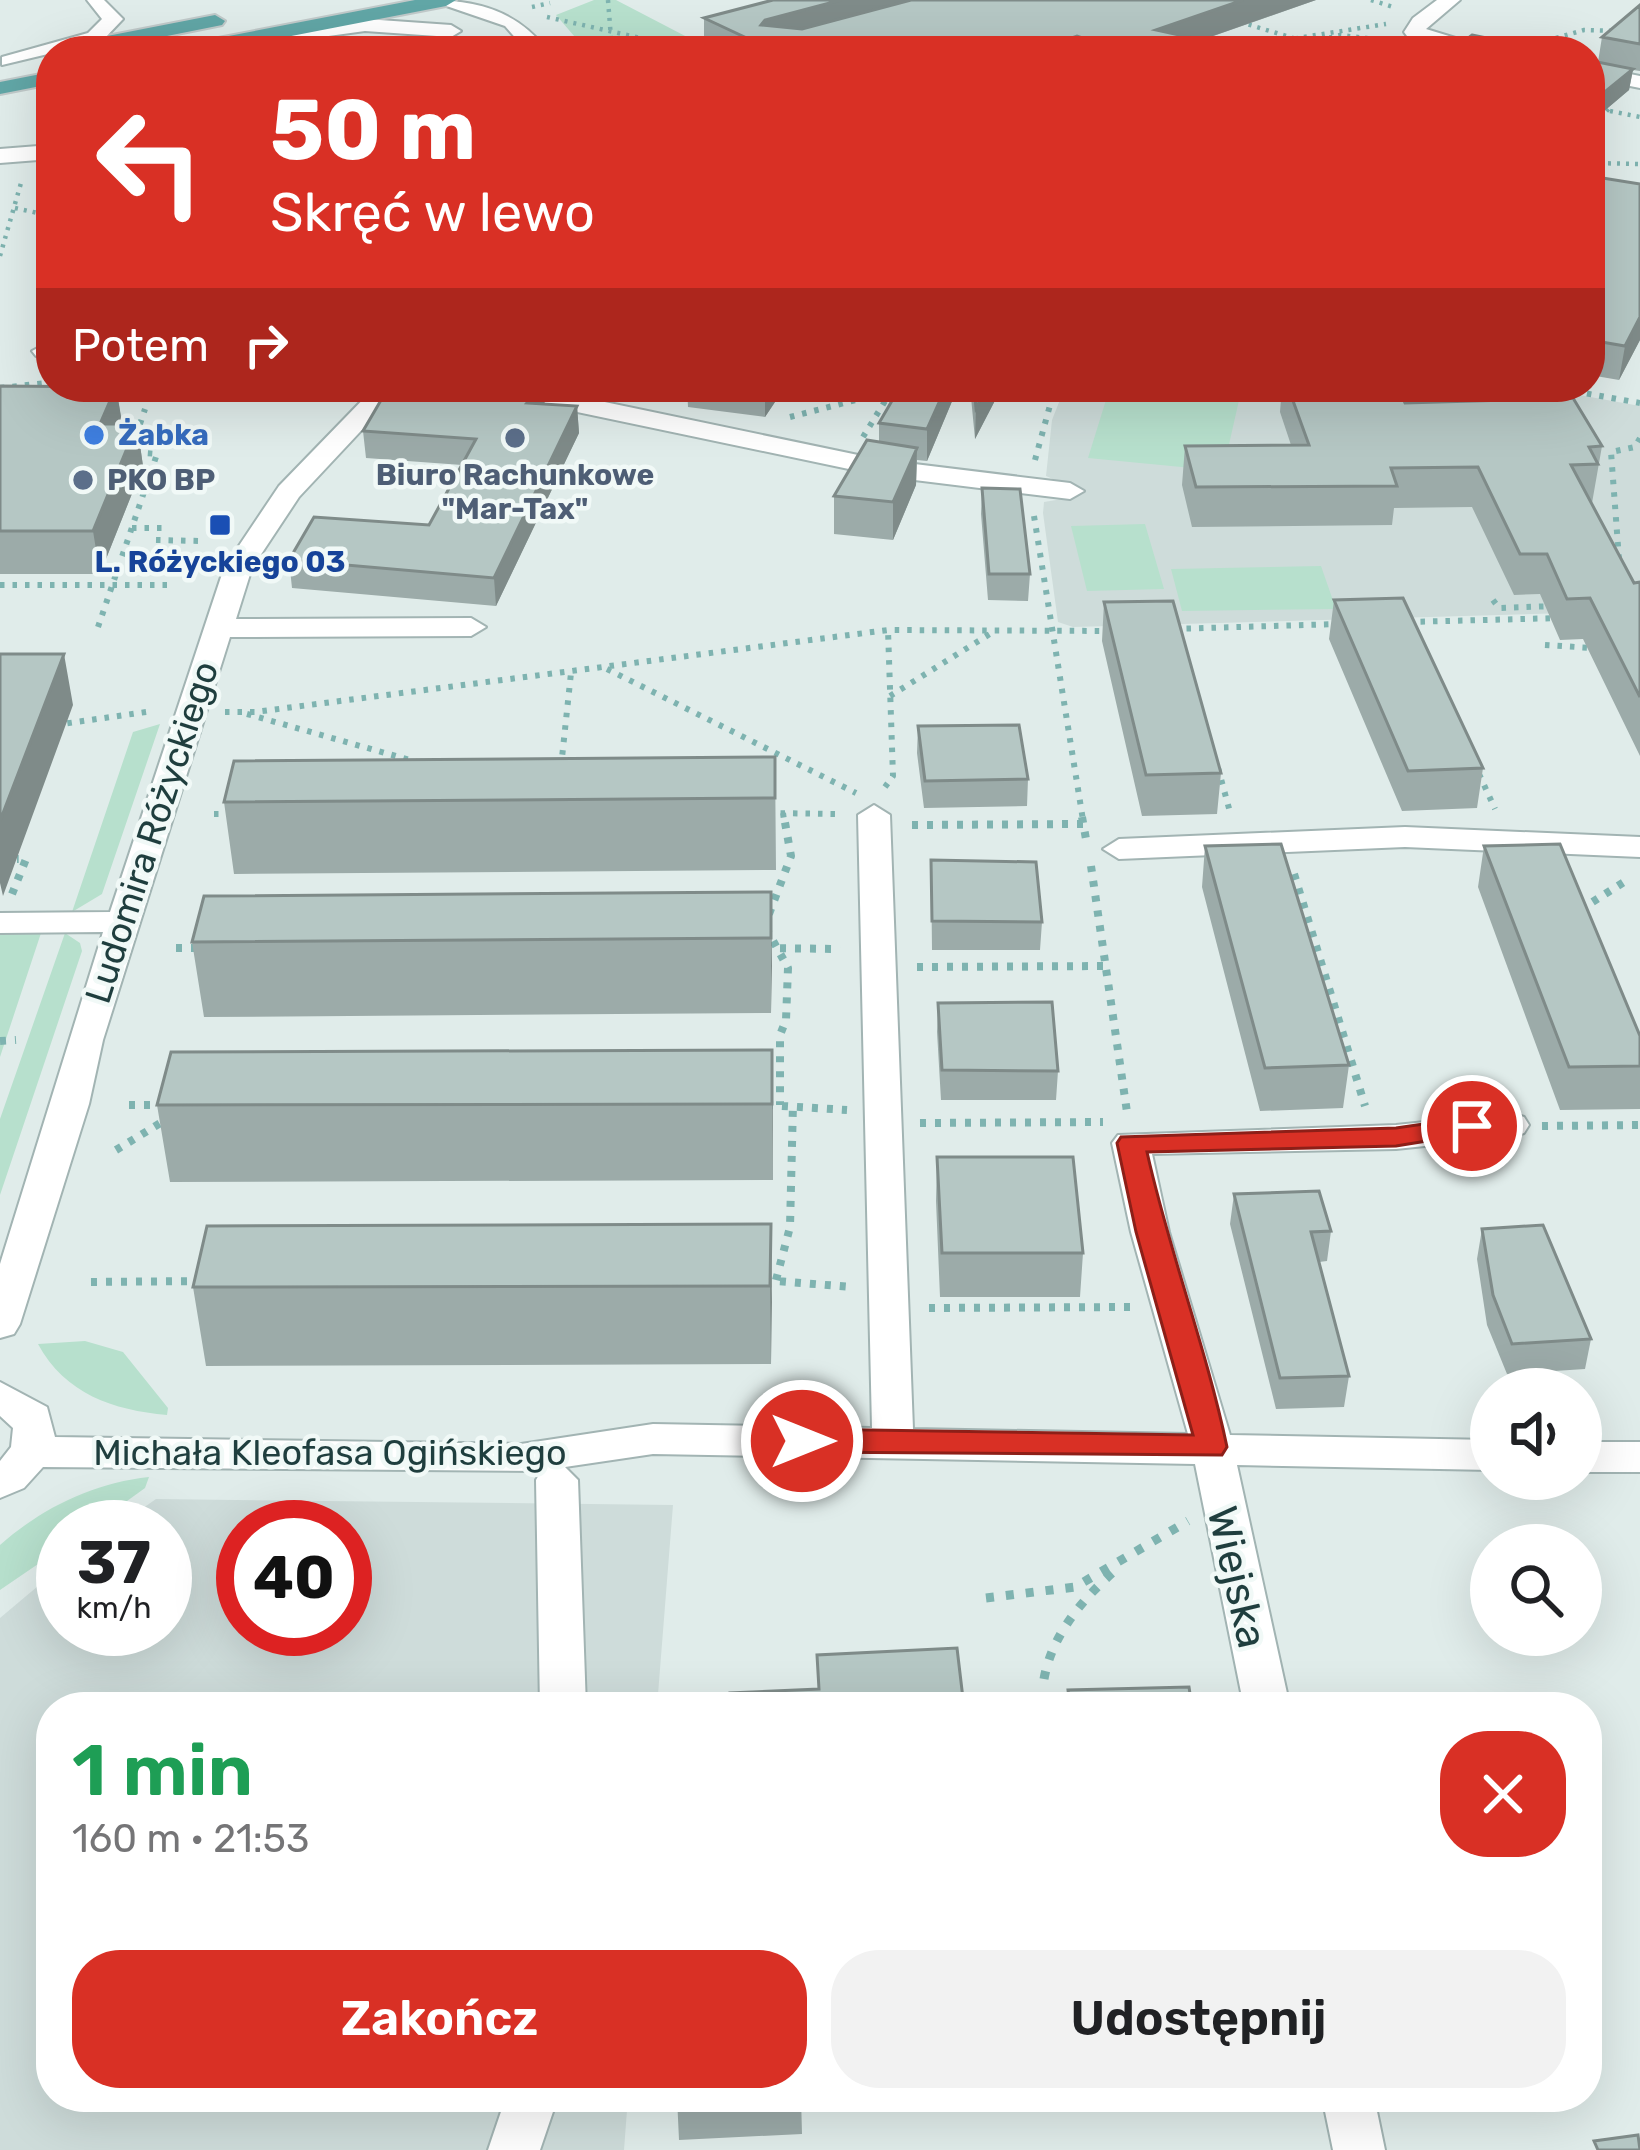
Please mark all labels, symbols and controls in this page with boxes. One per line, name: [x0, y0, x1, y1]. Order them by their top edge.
text: 50 m: [270, 80, 476, 180]
icon: left: [72, 84, 228, 240]
text: Skręć w lewo: [270, 181, 595, 245]
icon: right: [233, 312, 299, 378]
text: Potem: [72, 319, 209, 372]
place label: Żabka: [118, 417, 209, 453]
marker: Żabka: [81, 422, 107, 448]
marker: Biuro Rachunkowe "Mar-Tax": [502, 425, 528, 451]
place label: Biuro Rachunkowe "Mar-Tax": [376, 457, 654, 527]
place label: PKO BP: [107, 462, 215, 498]
marker: PKO BP: [70, 467, 96, 493]
marker: L. Różyckiego 03: [207, 512, 233, 538]
place label: L. Różyckiego 03: [95, 544, 345, 580]
street label: Ludomira Różyckiego: [76, 656, 227, 1009]
pin: [1421, 1075, 1523, 1177]
icon: arrive: [1439, 1093, 1505, 1159]
map controls: [1470, 1368, 1602, 1656]
button: sound: [1470, 1368, 1602, 1500]
position arrow: [739, 1378, 865, 1504]
street label: Michała Kleofasa Ogińskiego: [93, 1431, 567, 1474]
speed limit sign: 40: [216, 1500, 372, 1656]
street label: Wiejska: [1196, 1502, 1278, 1653]
button: search: [1470, 1524, 1602, 1656]
text: 37: [77, 1527, 151, 1598]
text: km/h: [77, 1590, 151, 1626]
text: 1 min: [72, 1728, 253, 1813]
button: close: [1440, 1731, 1566, 1857]
text: 160 m · 21:53: [72, 1816, 309, 1862]
button: Zakończ: [72, 1950, 807, 2088]
button: Udostępnij: [831, 1950, 1566, 2088]

